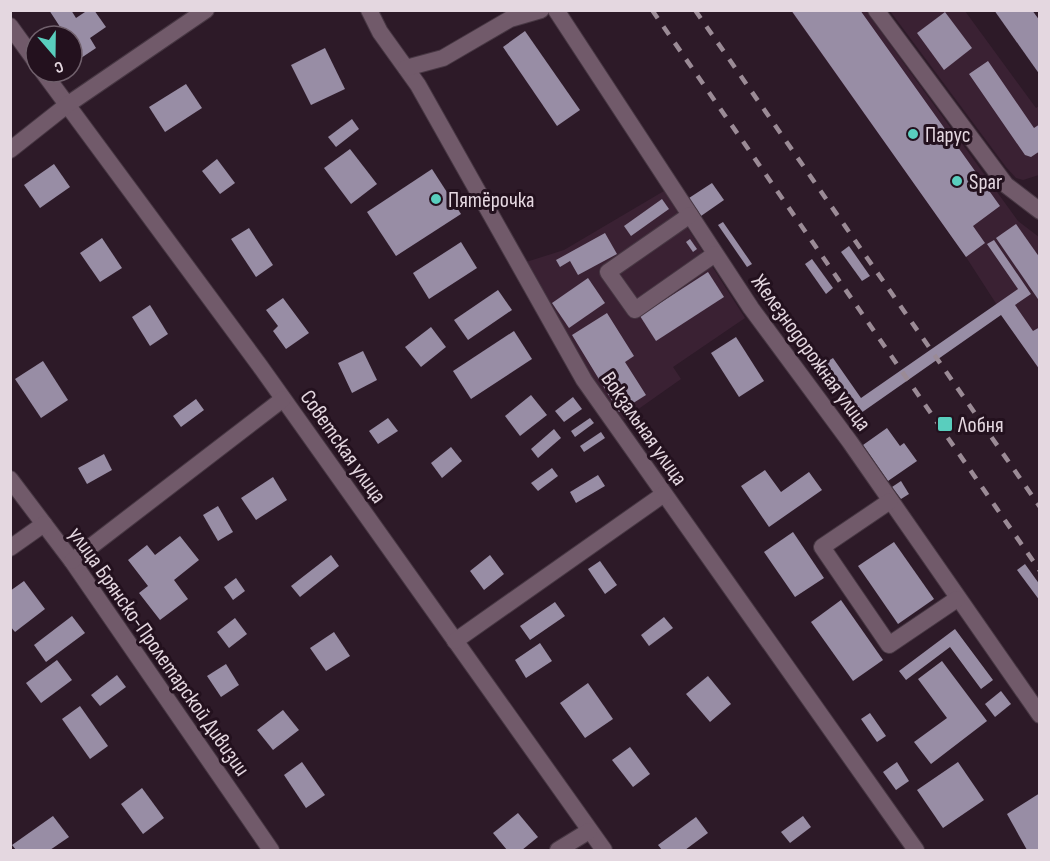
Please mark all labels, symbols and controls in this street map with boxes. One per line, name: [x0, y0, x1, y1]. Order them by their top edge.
north arrow: [24, 24, 84, 84]
text: С: [52, 56, 66, 77]
place label: Парус: [925, 122, 971, 149]
marker: Парус: [906, 127, 920, 141]
place label: Spar: [969, 169, 1002, 196]
marker: Spar: [950, 174, 964, 188]
place label: Пятёрочка: [448, 187, 535, 214]
marker: Пятёрочка: [429, 192, 443, 206]
street label: Железнодорожная улица: [745, 269, 877, 436]
street label: Вокзальная улица: [595, 367, 693, 491]
street label: Советская улица: [294, 385, 392, 509]
place label: Лобня: [957, 412, 1004, 439]
marker: Лобня: [936, 415, 954, 433]
street label: улица Брянско-Пролетарской Дивизии: [62, 522, 255, 782]

